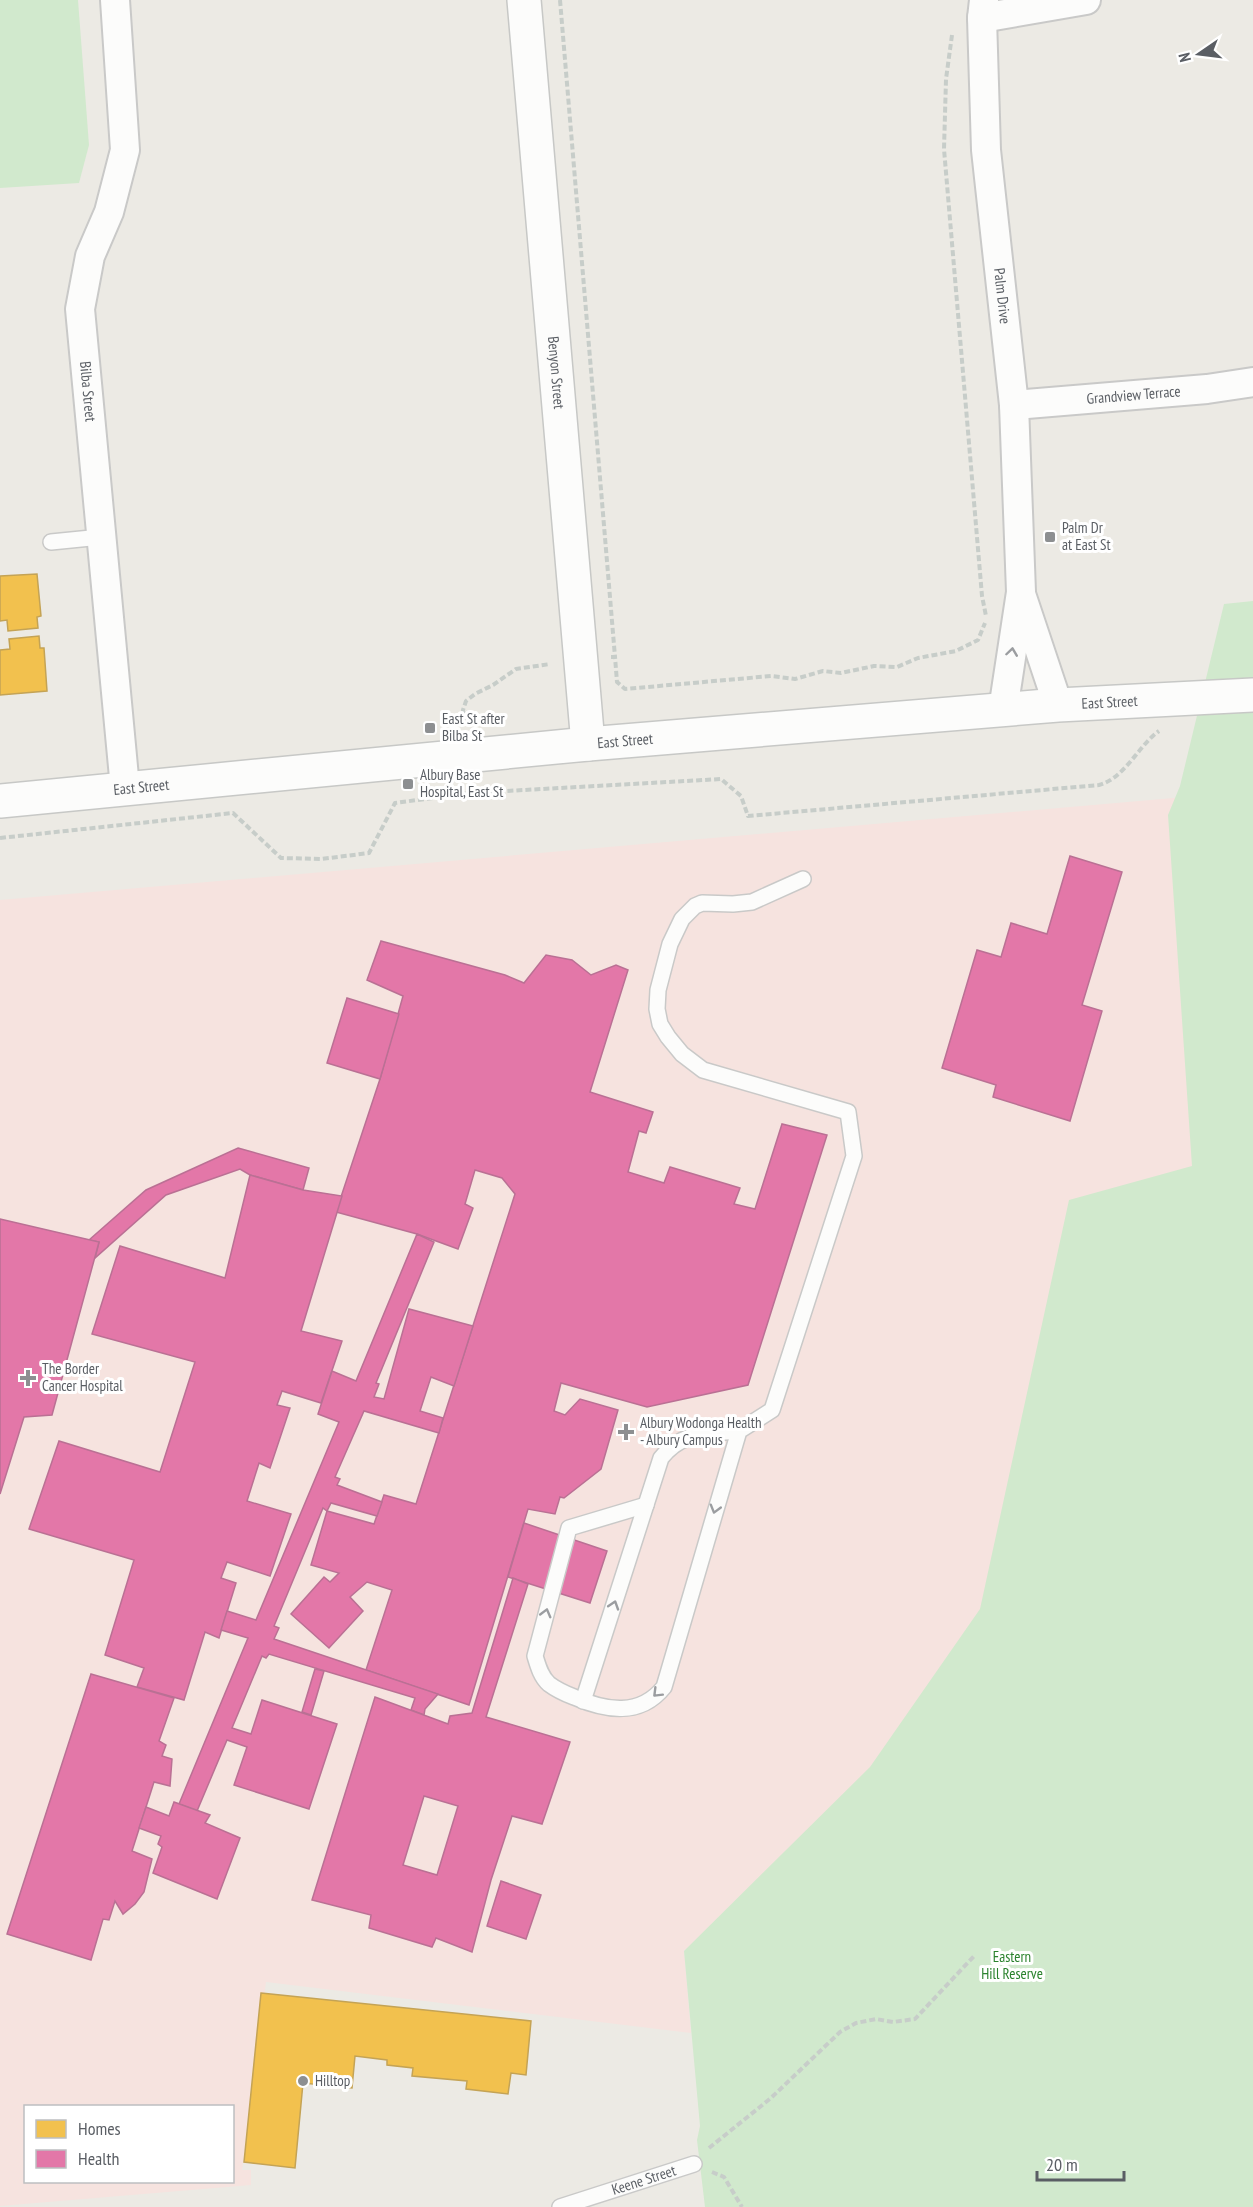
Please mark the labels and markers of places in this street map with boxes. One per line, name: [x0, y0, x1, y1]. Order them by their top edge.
place label: Palm Dr at East St: [1062, 518, 1111, 554]
marker: Palm Dr at East St: [1043, 530, 1057, 544]
place label: East St after Bilba St: [442, 709, 505, 745]
marker: East St after Bilba St: [423, 721, 437, 735]
place label: Albury Base Hospital, East St: [420, 765, 503, 801]
marker: Albury Base Hospital, East St: [401, 777, 415, 791]
place label: The Border Cancer Hospital: [42, 1359, 123, 1395]
marker: The Border Cancer Hospital: [19, 1369, 37, 1387]
place label: Albury Wodonga Health - Albury Campus: [640, 1413, 762, 1449]
marker: Albury Wodonga Health - Albury Campus: [617, 1423, 635, 1441]
place label: Hilltop: [315, 2071, 350, 2090]
marker: Hilltop: [296, 2074, 310, 2088]

